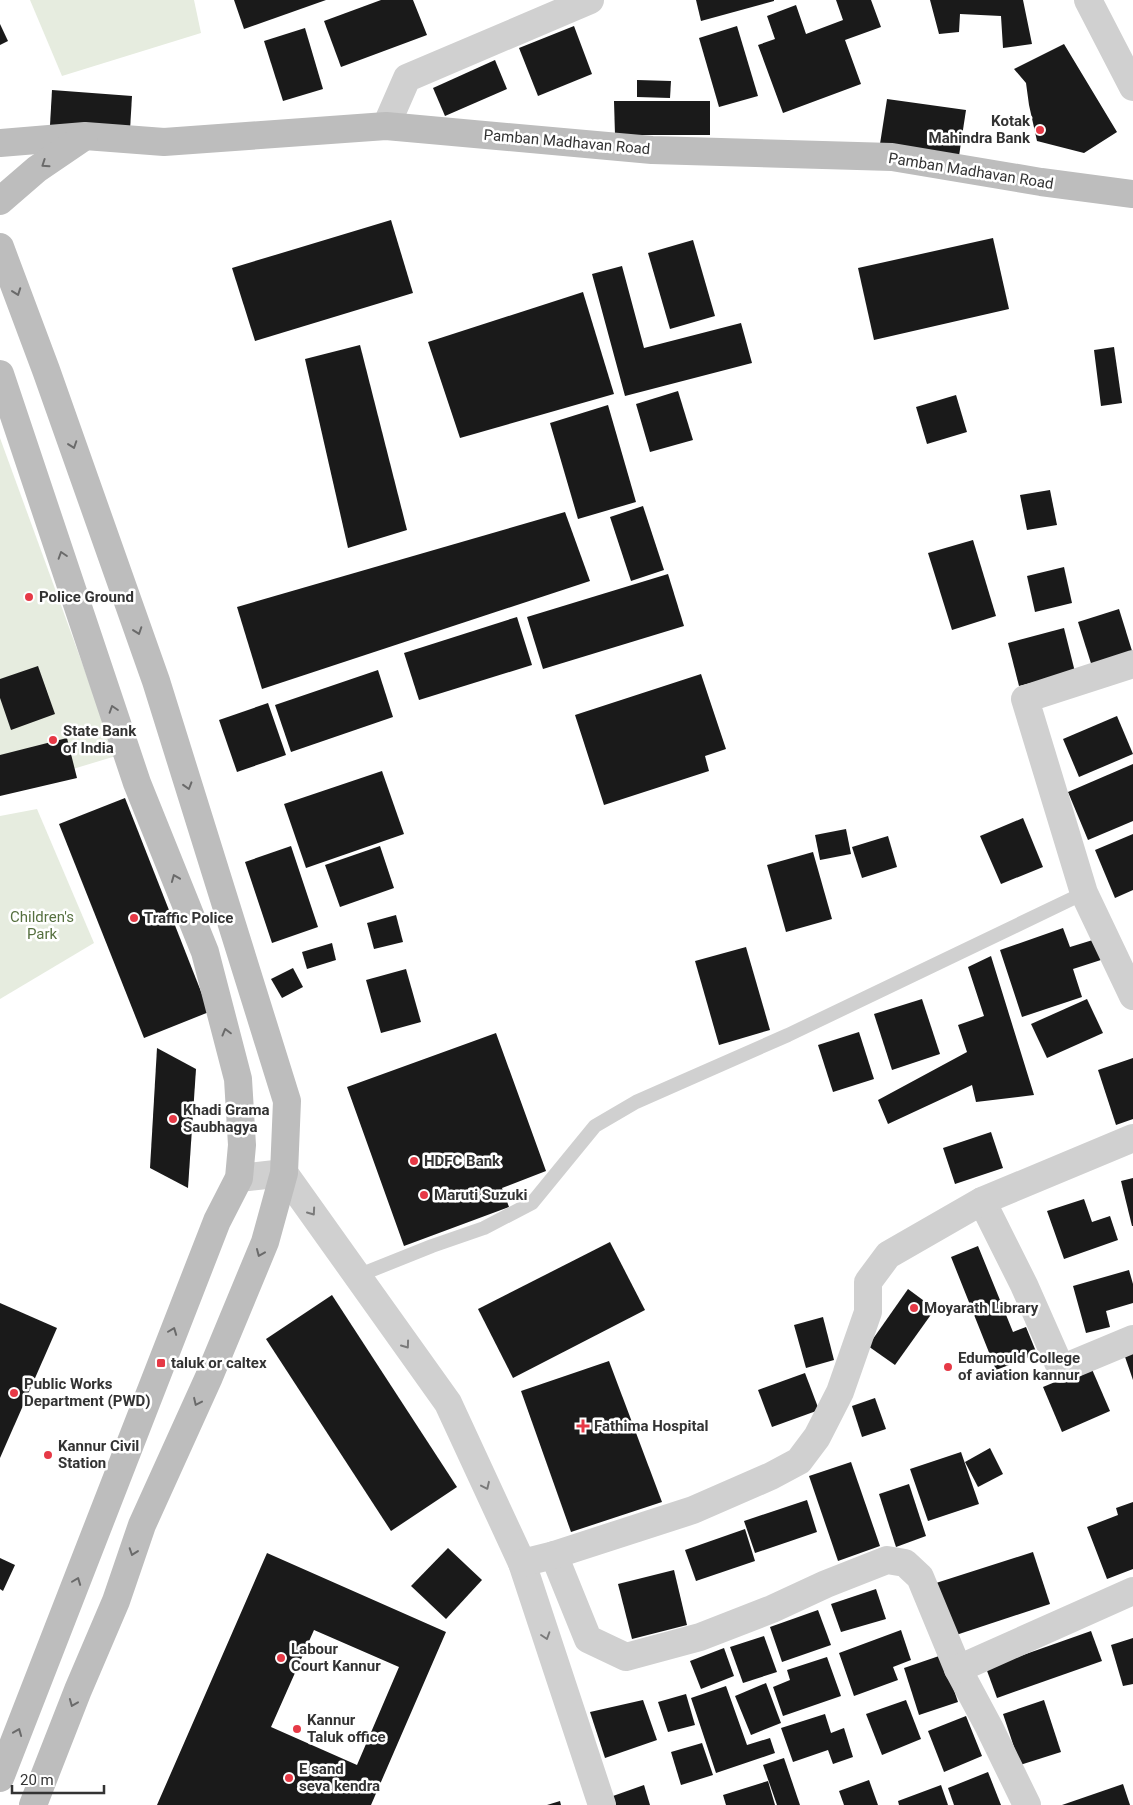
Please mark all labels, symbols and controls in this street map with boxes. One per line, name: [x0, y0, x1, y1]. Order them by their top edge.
place label: Kotak Mahindra Bank: [929, 112, 1031, 147]
marker: Kotak Mahindra Bank: [1034, 124, 1046, 136]
street label: Pamban Madhavan Road: [483, 126, 651, 158]
street label: Pamban Madhavan Road: [887, 149, 1055, 193]
one-way arrow: [41, 157, 50, 167]
one-way arrow: [11, 288, 21, 296]
one-way arrow: [67, 440, 77, 449]
one-way arrow: [57, 551, 67, 560]
place label: Police Ground: [39, 588, 134, 606]
marker: Police Ground: [23, 591, 35, 603]
one-way arrow: [132, 627, 142, 635]
one-way arrow: [109, 705, 119, 714]
place label: State Bank of India: [63, 722, 137, 757]
marker: State Bank of India: [47, 734, 59, 746]
one-way arrow: [183, 781, 193, 790]
one-way arrow: [171, 874, 181, 883]
park label: Children's Park: [10, 908, 74, 943]
place label: Traffic Police: [144, 909, 233, 927]
marker: Traffic Police: [128, 912, 140, 924]
one-way arrow: [221, 1027, 232, 1036]
place label: Khadi Grama Saubhagya: [183, 1101, 270, 1136]
marker: Khadi Grama Saubhagya: [167, 1113, 179, 1125]
place label: HDFC Bank: [424, 1152, 501, 1170]
marker: HDFC Bank: [408, 1155, 420, 1167]
place label: Maruti Suzuki: [434, 1186, 528, 1204]
marker: Maruti Suzuki: [418, 1189, 430, 1201]
one-way arrow: [306, 1207, 315, 1216]
one-way arrow: [256, 1248, 267, 1257]
place label: Moyarath Library: [924, 1299, 1039, 1317]
marker: Moyarath Library: [908, 1302, 920, 1314]
one-way arrow: [167, 1327, 177, 1336]
one-way arrow: [400, 1339, 409, 1349]
place label: Edumould College of aviation kannur: [958, 1349, 1080, 1384]
place label: taluk or caltex: [171, 1354, 267, 1372]
marker: taluk or caltex: [155, 1357, 167, 1369]
marker: Edumould College of aviation kannur: [942, 1361, 954, 1373]
place label: Public Works Department (PWD): [24, 1375, 151, 1410]
marker: Public Works Department (PWD): [8, 1387, 20, 1399]
one-way arrow: [193, 1397, 203, 1406]
place label: Fathima Hospital: [594, 1417, 708, 1435]
marker: Fathima Hospital: [576, 1419, 590, 1433]
place label: Kannur Civil Station: [58, 1437, 139, 1472]
marker: Kannur Civil Station: [42, 1449, 54, 1461]
one-way arrow: [480, 1481, 490, 1490]
one-way arrow: [129, 1547, 139, 1555]
one-way arrow: [71, 1577, 81, 1586]
one-way arrow: [541, 1632, 551, 1640]
place label: Labour Court Kannur: [291, 1640, 381, 1675]
marker: Labour Court Kannur: [275, 1652, 287, 1664]
one-way arrow: [69, 1698, 79, 1707]
place label: Kannur Taluk office: [307, 1711, 386, 1746]
marker: Kannur Taluk office: [291, 1723, 303, 1735]
one-way arrow: [12, 1728, 22, 1737]
place label: E sand seva kendra: [299, 1760, 380, 1795]
scale bar: [12, 1762, 105, 1794]
text: 20 m: [20, 1771, 54, 1789]
marker: E sand seva kendra: [283, 1772, 295, 1784]

